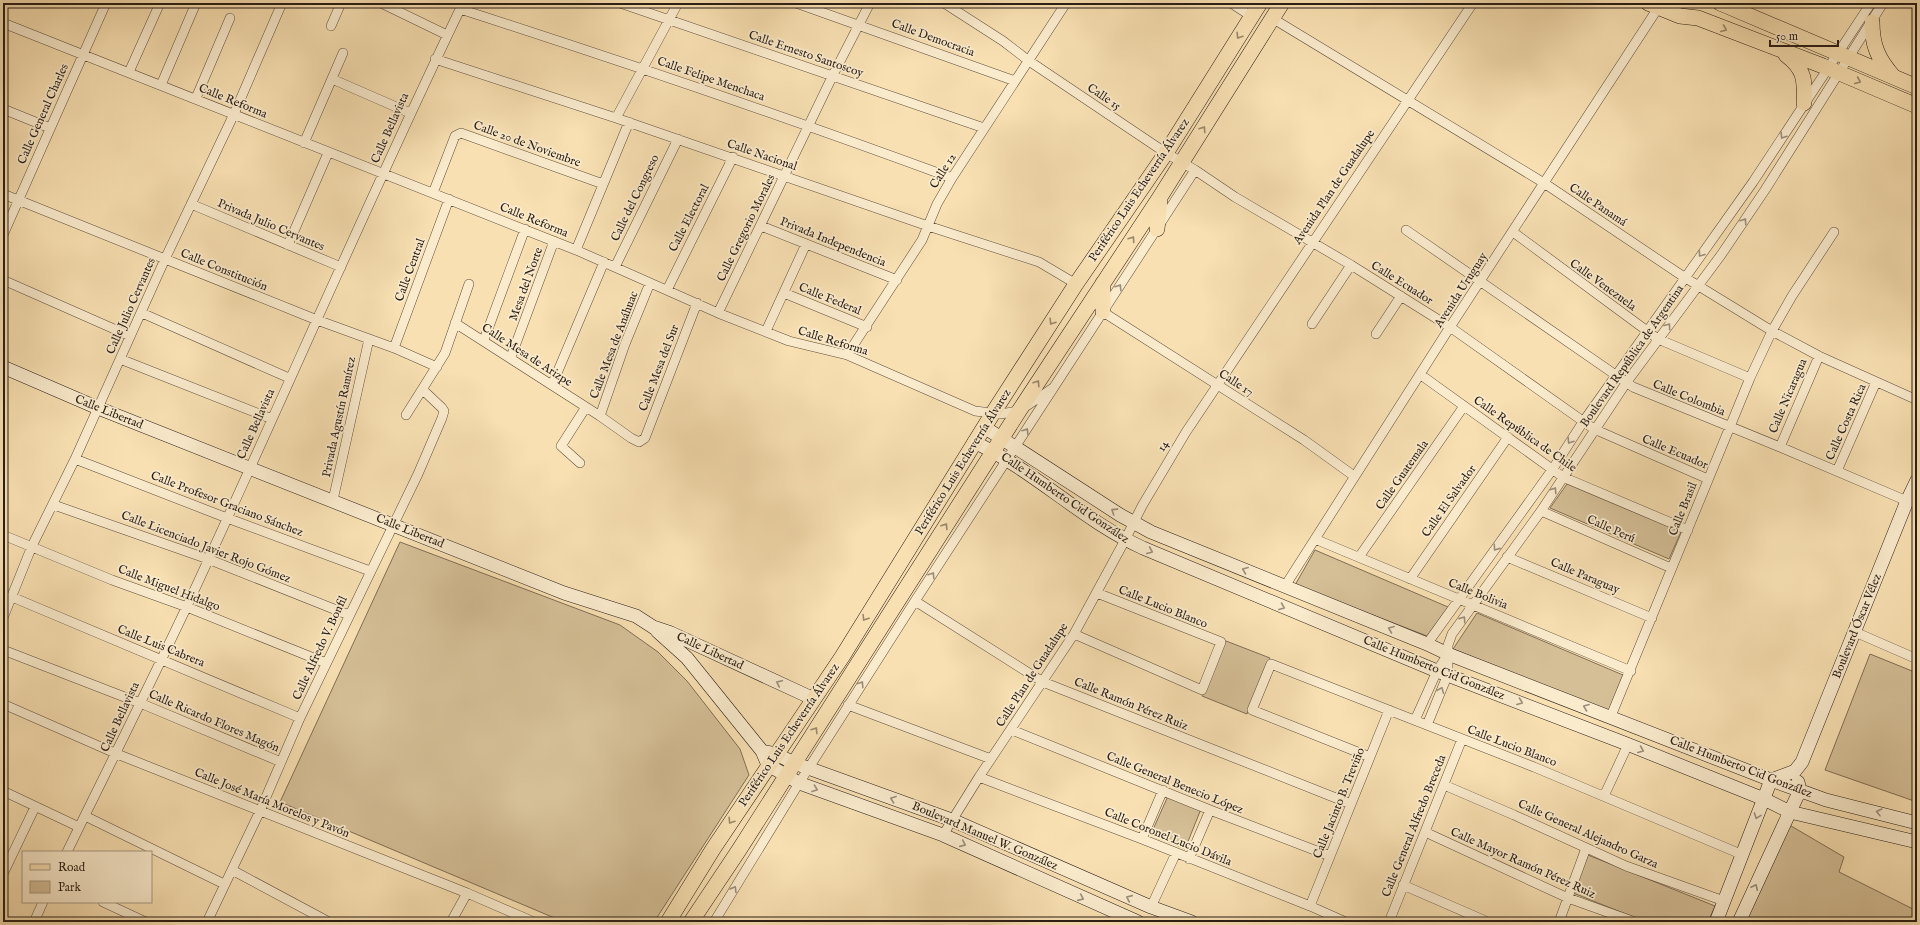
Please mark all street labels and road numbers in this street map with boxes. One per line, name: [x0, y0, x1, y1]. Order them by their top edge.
street label: Calle Democracia: [889, 16, 977, 60]
street label: Calle Ernesto Santoscoy: [747, 27, 865, 81]
street label: Calle Felipe Menchaca: [655, 54, 767, 106]
street label: Calle General Charles: [14, 61, 72, 167]
street label: Calle Reforma: [197, 80, 270, 122]
street label: Calle 15: [1084, 80, 1124, 114]
street label: Calle Bellavista: [368, 90, 413, 166]
street label: Periférico Luis Echeverría Álvarez: [1085, 115, 1193, 264]
street label: Calle 20 de Noviembre: [471, 118, 583, 171]
street label: Avenida Plan de Guadalupe: [1289, 126, 1379, 249]
street label: Calle Nacional: [725, 136, 800, 174]
street label: Calle 12: [926, 150, 960, 191]
street label: Calle del Congreso: [607, 152, 663, 244]
street label: Calle Gregorio Morales: [713, 172, 779, 284]
street label: Calle Panamá: [1566, 180, 1630, 230]
street label: Calle Electoral: [666, 181, 713, 254]
street label: Privada Julio Cervantes: [215, 196, 327, 255]
street label: Calle Reforma: [498, 199, 571, 241]
street label: Privada Independencia: [777, 214, 889, 271]
street label: Calle Central: [392, 236, 429, 304]
street label: Mesa del Norte: [506, 245, 546, 323]
street label: Calle Constitución: [178, 246, 270, 295]
street label: Avenida Uruguay: [1431, 250, 1491, 331]
street label: Calle Julio Cervantes: [103, 255, 160, 357]
street label: Calle Venezuela: [1567, 256, 1640, 315]
street label: Calle Ecuador: [1368, 258, 1436, 308]
street label: Calle Federal: [796, 280, 864, 319]
street label: Boulevard República de Argentina: [1577, 281, 1688, 431]
street label: Calle Mesa de Anáhuac: [587, 289, 641, 401]
street label: Calle Mesa de Arizpe: [478, 320, 575, 391]
street label: Calle Mesa del Sur: [636, 322, 683, 414]
street label: Calle Reforma: [796, 323, 871, 359]
street label: Privada Agustín Ramírez: [319, 355, 359, 479]
street label: Calle Nicaragua: [1766, 356, 1811, 436]
street label: Calle 17: [1216, 366, 1256, 400]
street label: Calle Colombia: [1650, 377, 1728, 420]
street label: Calle Costa Rica: [1822, 381, 1870, 463]
street label: Periférico Luis Echeverría Álvarez: [911, 385, 1014, 538]
street label: Calle Bellavista: [234, 386, 279, 462]
street label: Calle Libertad: [73, 392, 146, 433]
street label: Calle República de Chile: [1470, 393, 1580, 476]
street label: Calle Ecuador: [1640, 431, 1711, 473]
street label: Calle Guatemala: [1372, 436, 1432, 513]
street label: 14: [1154, 438, 1172, 454]
street label: Calle Humberto Cid González: [998, 449, 1132, 547]
street label: Calle El Salvador: [1419, 461, 1480, 540]
street label: Calle Profesor Graciano Sánchez: [149, 468, 306, 540]
street label: Calle Brasil: [1665, 479, 1701, 538]
street label: Calle Licenciado Javier Rojo Gómez: [119, 508, 293, 587]
street label: Calle Libertad: [374, 511, 447, 552]
street label: Calle Perú: [1585, 512, 1637, 546]
street label: Calle Paraguay: [1548, 555, 1622, 597]
street label: Calle Miguel Hidalgo: [116, 562, 223, 615]
street label: Boulevard Óscar Vélez: [1828, 571, 1885, 681]
street label: Calle Bolivia: [1446, 575, 1511, 613]
street label: Calle Lucio Blanco: [1116, 582, 1210, 632]
street label: Calle Alfredo V. Bonfil: [289, 593, 351, 702]
street label: Calle Plan de Guadalupe: [993, 620, 1072, 731]
street label: Calle Luis Cabrera: [115, 622, 208, 671]
street label: Calle Libertad: [674, 629, 746, 673]
street label: Calle Humberto Cid González: [1361, 633, 1507, 704]
street label: Periférico Luis Echeverría Álvarez: [735, 660, 843, 809]
street label: Calle Ramón Pérez Ruiz: [1072, 674, 1191, 734]
street label: Calle Bellavista: [97, 679, 143, 754]
street label: Calle Ricardo Flores Magón: [146, 687, 282, 756]
street label: Calle Lucio Blanco: [1465, 722, 1560, 770]
street label: Calle Humberto Cid González: [1668, 733, 1815, 801]
street label: Calle Jacinto B. Treviño: [1310, 745, 1369, 861]
street label: Calle General Benecio López: [1104, 749, 1246, 818]
street label: Calle General Alfredo Breceda: [1379, 752, 1450, 899]
street label: Calle José María Morelos y Pavón: [192, 765, 352, 842]
street label: Calle General Alejandro Garza: [1516, 796, 1661, 872]
street label: Boulevard Manuel W. González: [910, 798, 1061, 874]
street label: Calle Coronel Lucio Dávila: [1102, 805, 1235, 870]
street label: Calle Mayor Ramón Pérez Ruiz: [1448, 824, 1598, 902]

